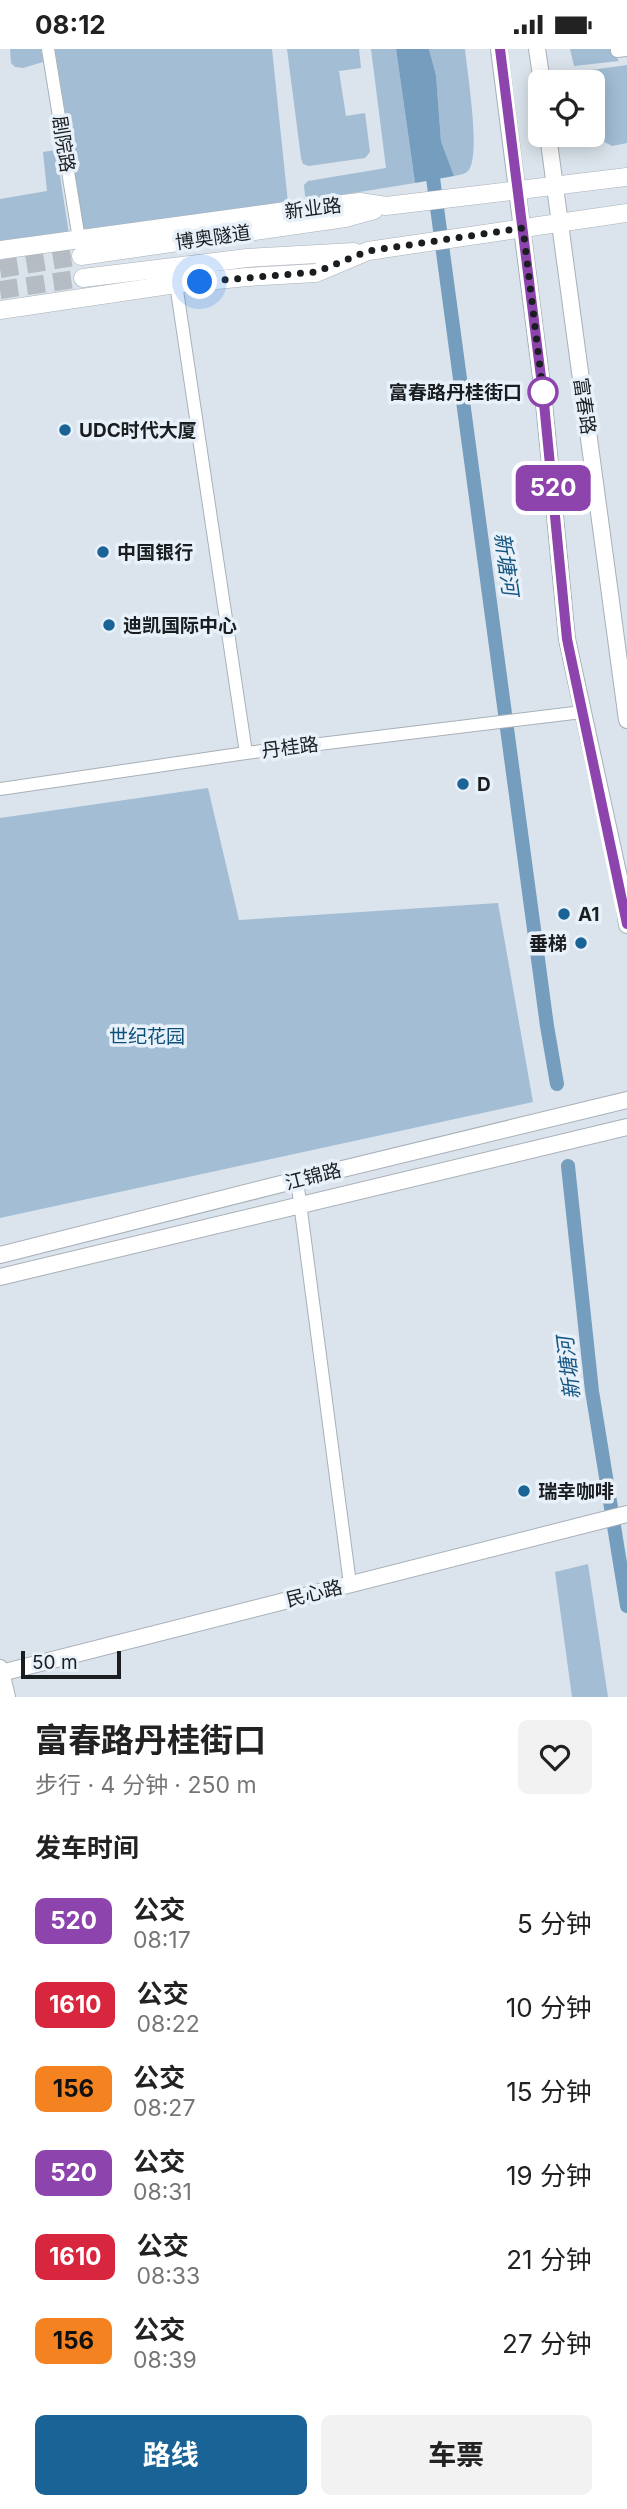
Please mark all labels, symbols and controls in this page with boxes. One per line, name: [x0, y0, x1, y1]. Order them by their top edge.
text: 08:12: [35, 9, 106, 40]
map controls: [528, 70, 605, 147]
button: locate: [528, 70, 605, 147]
street label: 剧院路: [48, 114, 79, 174]
street label: 新业路: [283, 194, 343, 223]
street label: 博奥隧道: [174, 221, 252, 254]
your location: [182, 264, 217, 299]
street label: 富春路: [569, 376, 600, 436]
marker: 富春路丹桂街口: [528, 377, 558, 407]
place label: 富春路丹桂街口: [389, 381, 522, 404]
place label: UDC时代大厦: [79, 419, 197, 442]
marker: UDC时代大厦: [57, 422, 73, 438]
line badge: 520: [513, 465, 593, 511]
text: 520: [530, 473, 576, 502]
water label: 新塘河: [490, 531, 524, 601]
place label: 中国银行: [117, 541, 193, 564]
marker: 中国银行: [95, 544, 111, 560]
place label: 迪凯国际中心: [123, 614, 237, 637]
marker: 迪凯国际中心: [101, 617, 117, 633]
street label: 丹桂路: [260, 733, 320, 762]
place label: D: [477, 773, 491, 796]
marker: D: [455, 776, 471, 792]
place label: A1: [578, 903, 599, 926]
marker: A1: [556, 906, 572, 922]
place label: 垂梯: [529, 932, 567, 955]
marker: 垂梯: [573, 935, 589, 951]
park label: 世纪花园: [109, 1025, 185, 1048]
street label: 江锦路: [283, 1158, 344, 1195]
water label: 新塘河: [552, 1331, 585, 1401]
place label: 瑞幸咖啡: [538, 1480, 614, 1503]
marker: 瑞幸咖啡: [516, 1483, 532, 1499]
street label: 民心路: [284, 1575, 345, 1612]
scale bar: [21, 1648, 121, 1680]
text: 50 m: [32, 1651, 78, 1674]
text: 富春路丹桂街口: [35, 1720, 266, 1760]
button: heart: [518, 1720, 592, 1794]
text: 步行 · 4 分钟 · 250 m: [35, 1771, 257, 1799]
text: 发车时间: [35, 1832, 139, 1863]
text: 公交: [133, 1894, 185, 1925]
text: 520: [50, 1906, 97, 1935]
text: 5 分钟: [517, 1908, 592, 1939]
text: 08:17: [133, 1926, 191, 1954]
text: 公交: [136, 1978, 188, 2009]
text: 1610: [49, 1990, 101, 2019]
text: 10 分钟: [506, 1992, 592, 2023]
text: 08:22: [136, 2010, 200, 2038]
text: 公交: [133, 2062, 185, 2093]
text: 156: [53, 2074, 94, 2103]
text: 15 分钟: [506, 2076, 592, 2107]
text: 08:27: [133, 2094, 195, 2122]
text: 公交: [133, 2146, 185, 2177]
text: 520: [50, 2158, 97, 2187]
text: 19 分钟: [506, 2160, 592, 2191]
text: 08:31: [133, 2178, 192, 2206]
text: 公交: [136, 2230, 188, 2261]
text: 1610: [49, 2242, 101, 2271]
text: 21 分钟: [506, 2244, 592, 2275]
text: 08:33: [136, 2262, 200, 2290]
text: 公交: [133, 2314, 185, 2345]
text: 156: [53, 2326, 94, 2355]
text: 27 分钟: [502, 2328, 592, 2359]
text: 08:39: [133, 2346, 197, 2374]
button: 路线: [35, 2415, 307, 2495]
button: 车票: [321, 2415, 592, 2495]

